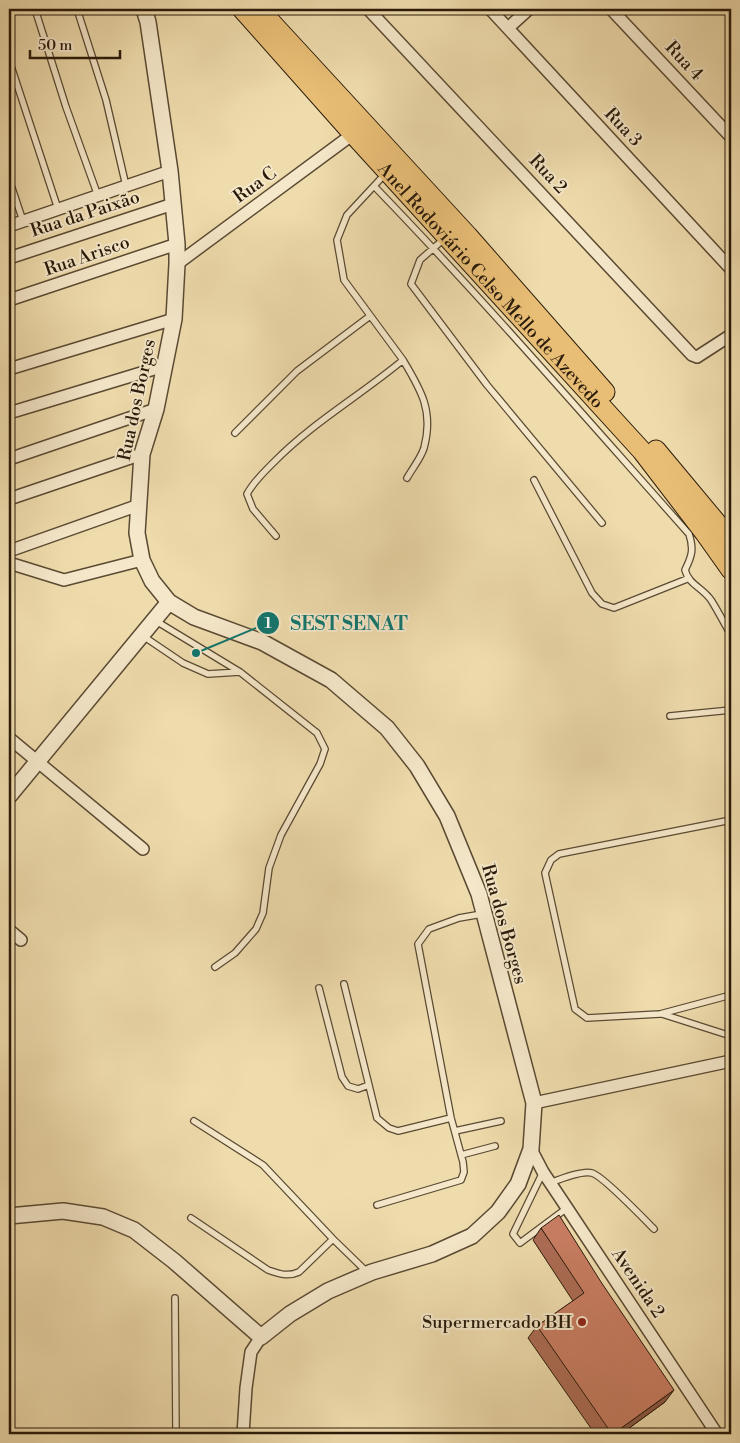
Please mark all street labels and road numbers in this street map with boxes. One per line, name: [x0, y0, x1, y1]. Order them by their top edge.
street label: Rua 4: [660, 36, 708, 86]
street label: Rua 3: [599, 103, 647, 152]
street label: Rua 2: [524, 149, 572, 199]
street label: Anel Rodoviário Celso Mello de Azevedo: [372, 157, 609, 413]
street label: Rua C: [229, 162, 281, 208]
street label: Rua da Paixão: [27, 185, 143, 243]
street label: Rua Arisco: [41, 231, 133, 281]
street label: Rua dos Borges: [113, 337, 161, 463]
street label: Rua dos Borges: [476, 861, 532, 987]
street label: Avenida 2: [606, 1243, 670, 1322]

